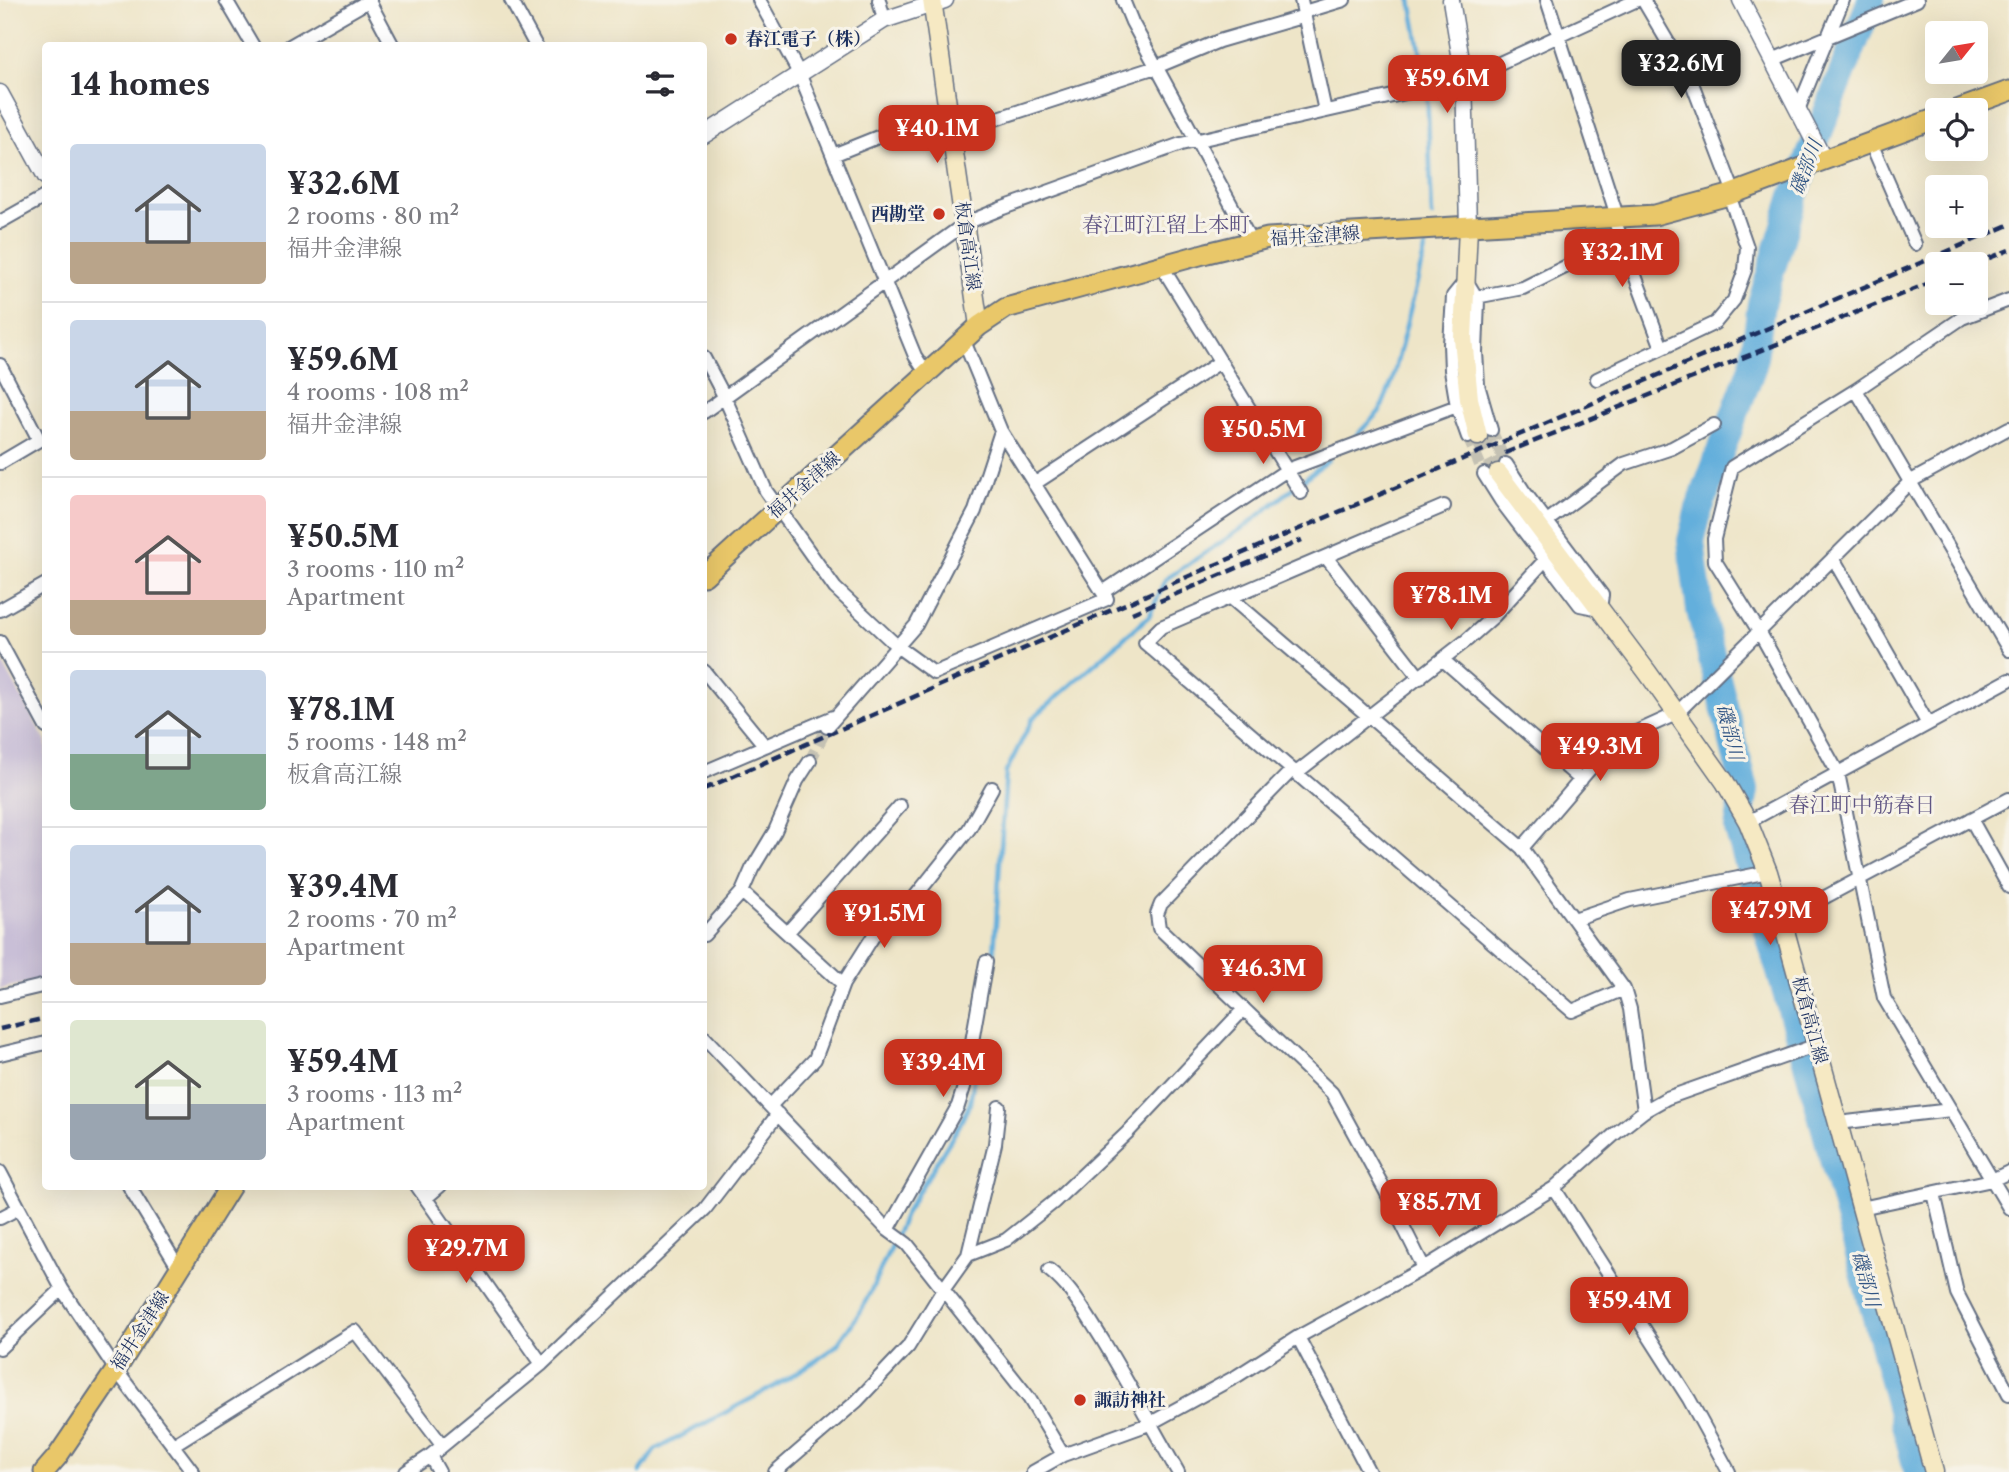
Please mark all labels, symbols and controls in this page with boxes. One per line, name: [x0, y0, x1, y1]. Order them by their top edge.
north arrow: [1925, 21, 1988, 84]
map controls: [1925, 21, 1988, 315]
place label: 春江電子（株）: [745, 28, 871, 50]
marker: 春江電子（株）: [723, 31, 739, 47]
pin: ¥32.6M: [1624, 41, 1738, 100]
text: ¥32.6M: [1638, 49, 1724, 77]
pin: ¥59.6M: [1390, 55, 1504, 115]
text: ¥59.6M: [1404, 64, 1490, 92]
icon: filters: [641, 65, 679, 103]
text: 14 homes: [70, 66, 210, 103]
button: locate: [1925, 98, 1988, 161]
pin: ¥40.1M: [880, 106, 994, 165]
text: ¥40.1M: [895, 114, 979, 142]
water label: 磯部川: [1785, 134, 1828, 198]
text: ¥32.6M: [287, 165, 400, 202]
icon: home: [126, 172, 210, 256]
button: +: [1925, 175, 1988, 238]
street label: 板倉高江線: [951, 200, 985, 292]
text: 2 rooms · 80 m²: [287, 202, 459, 230]
place label: 西勘堂: [871, 203, 925, 225]
marker: 西勘堂: [931, 206, 947, 222]
district label: 春江町江留上本町: [1082, 212, 1250, 237]
street label: 福井金津線: [1269, 222, 1361, 250]
pin: ¥32.1M: [1565, 230, 1679, 289]
text: 福井金津線: [287, 234, 402, 262]
text: ¥32.1M: [1580, 238, 1664, 266]
button: −: [1925, 252, 1988, 315]
text: ¥59.6M: [287, 341, 399, 378]
icon: home: [126, 348, 210, 432]
text: 4 rooms · 108 m²: [287, 378, 469, 406]
pin: ¥50.5M: [1206, 406, 1320, 466]
text: 福井金津線: [287, 410, 402, 438]
text: ¥50.5M: [1220, 415, 1306, 443]
street label: 福井金津線: [763, 447, 845, 523]
text: ¥50.5M: [287, 518, 400, 555]
icon: home: [126, 523, 210, 607]
text: 3 rooms · 110 m²: [287, 555, 464, 583]
pin: ¥78.1M: [1394, 572, 1508, 632]
text: ¥78.1M: [1409, 581, 1493, 609]
text: Apartment: [287, 583, 405, 611]
text: ¥78.1M: [287, 691, 395, 728]
icon: home: [126, 698, 210, 782]
water label: 磯部川: [1712, 702, 1749, 764]
pin: ¥49.3M: [1543, 724, 1657, 783]
text: 5 rooms · 148 m²: [287, 728, 467, 756]
text: ¥49.3M: [1557, 732, 1643, 760]
text: 板倉高江線: [287, 760, 402, 788]
district label: 春江町中筋春日: [1789, 792, 1936, 817]
text: ¥39.4M: [287, 868, 399, 905]
icon: home: [126, 873, 210, 957]
pin: ¥47.9M: [1713, 888, 1827, 947]
pin: ¥91.5M: [827, 890, 941, 950]
text: ¥47.9M: [1728, 896, 1812, 924]
text: ¥91.5M: [842, 899, 926, 927]
text: 2 rooms · 70 m²: [287, 905, 457, 933]
text: Apartment: [287, 933, 405, 961]
pin: ¥46.3M: [1206, 946, 1320, 1005]
text: ¥46.3M: [1220, 954, 1306, 982]
street label: 板倉高江線: [1788, 974, 1832, 1066]
pin: ¥39.4M: [886, 1040, 1000, 1099]
text: ¥59.4M: [287, 1043, 399, 1080]
icon: home: [126, 1048, 210, 1132]
text: ¥39.4M: [900, 1048, 986, 1076]
text: 3 rooms · 113 m²: [287, 1080, 463, 1108]
text: Apartment: [287, 1108, 405, 1136]
pin: ¥85.7M: [1382, 1180, 1496, 1239]
text: ¥85.7M: [1396, 1188, 1482, 1216]
pin: ¥29.7M: [409, 1226, 523, 1285]
text: ¥29.7M: [424, 1234, 508, 1262]
water label: 磯部川: [1848, 1248, 1885, 1311]
pin: ¥59.4M: [1572, 1278, 1686, 1337]
text: ¥59.4M: [1586, 1286, 1672, 1314]
street label: 福井金津線: [106, 1287, 174, 1375]
place label: 諏訪神社: [1094, 1389, 1166, 1411]
marker: 諏訪神社: [1072, 1392, 1088, 1408]

